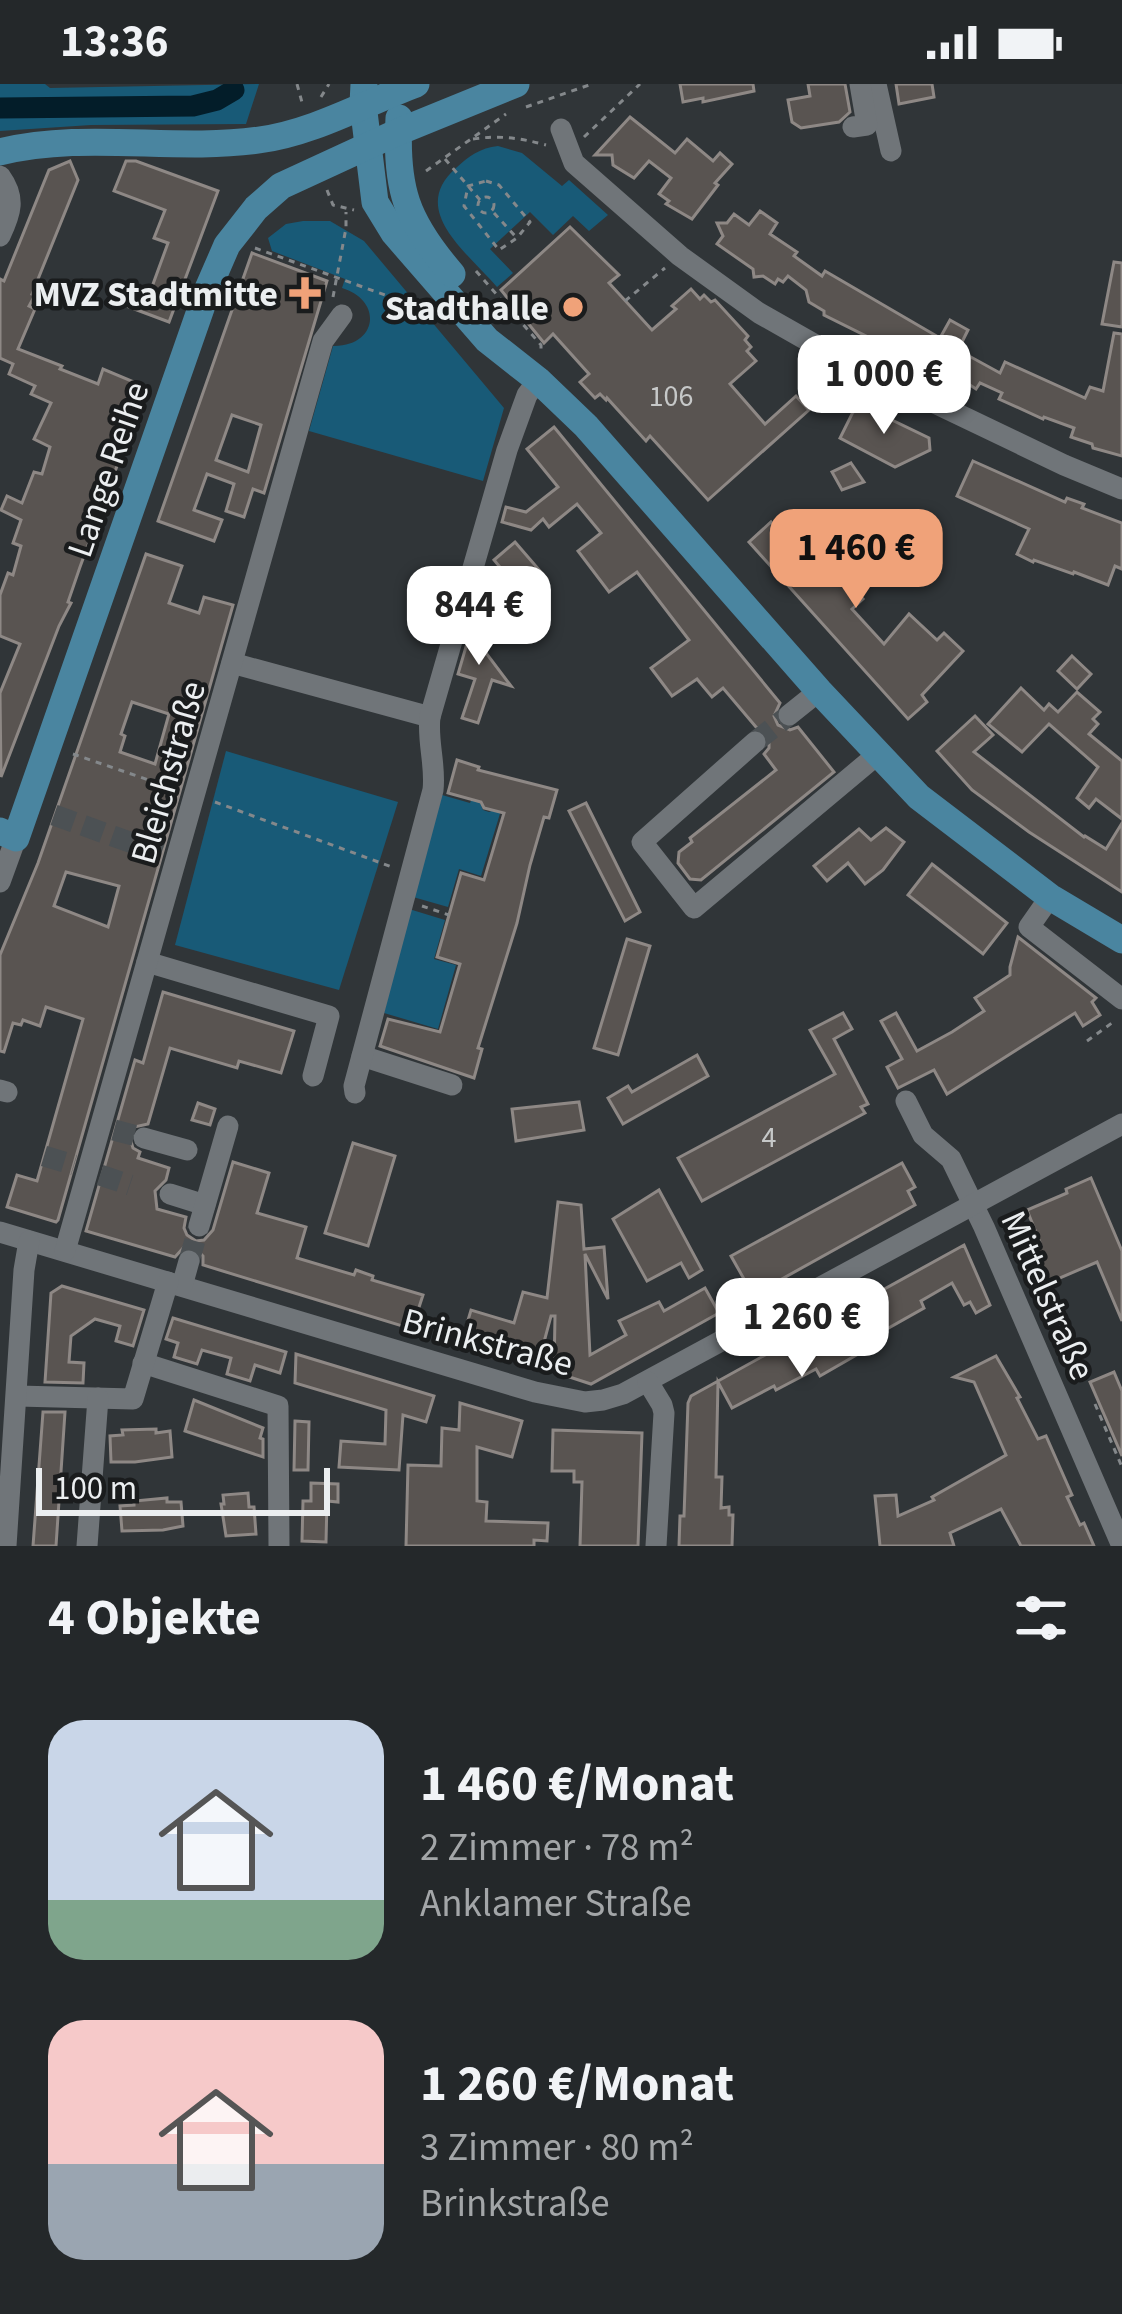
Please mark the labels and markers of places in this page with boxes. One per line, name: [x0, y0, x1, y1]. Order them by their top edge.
place label: MVZ Stadtmitte: [34, 269, 278, 320]
marker: MVZ Stadtmitte: [289, 277, 321, 309]
place label: Stadthalle: [385, 283, 549, 334]
marker: Stadthalle: [560, 294, 586, 320]
pin: 1 000 €: [773, 335, 995, 437]
pin: 1 460 €: [745, 509, 967, 611]
pin: 844 €: [395, 566, 563, 668]
pin: 1 260 €: [691, 1278, 913, 1380]

